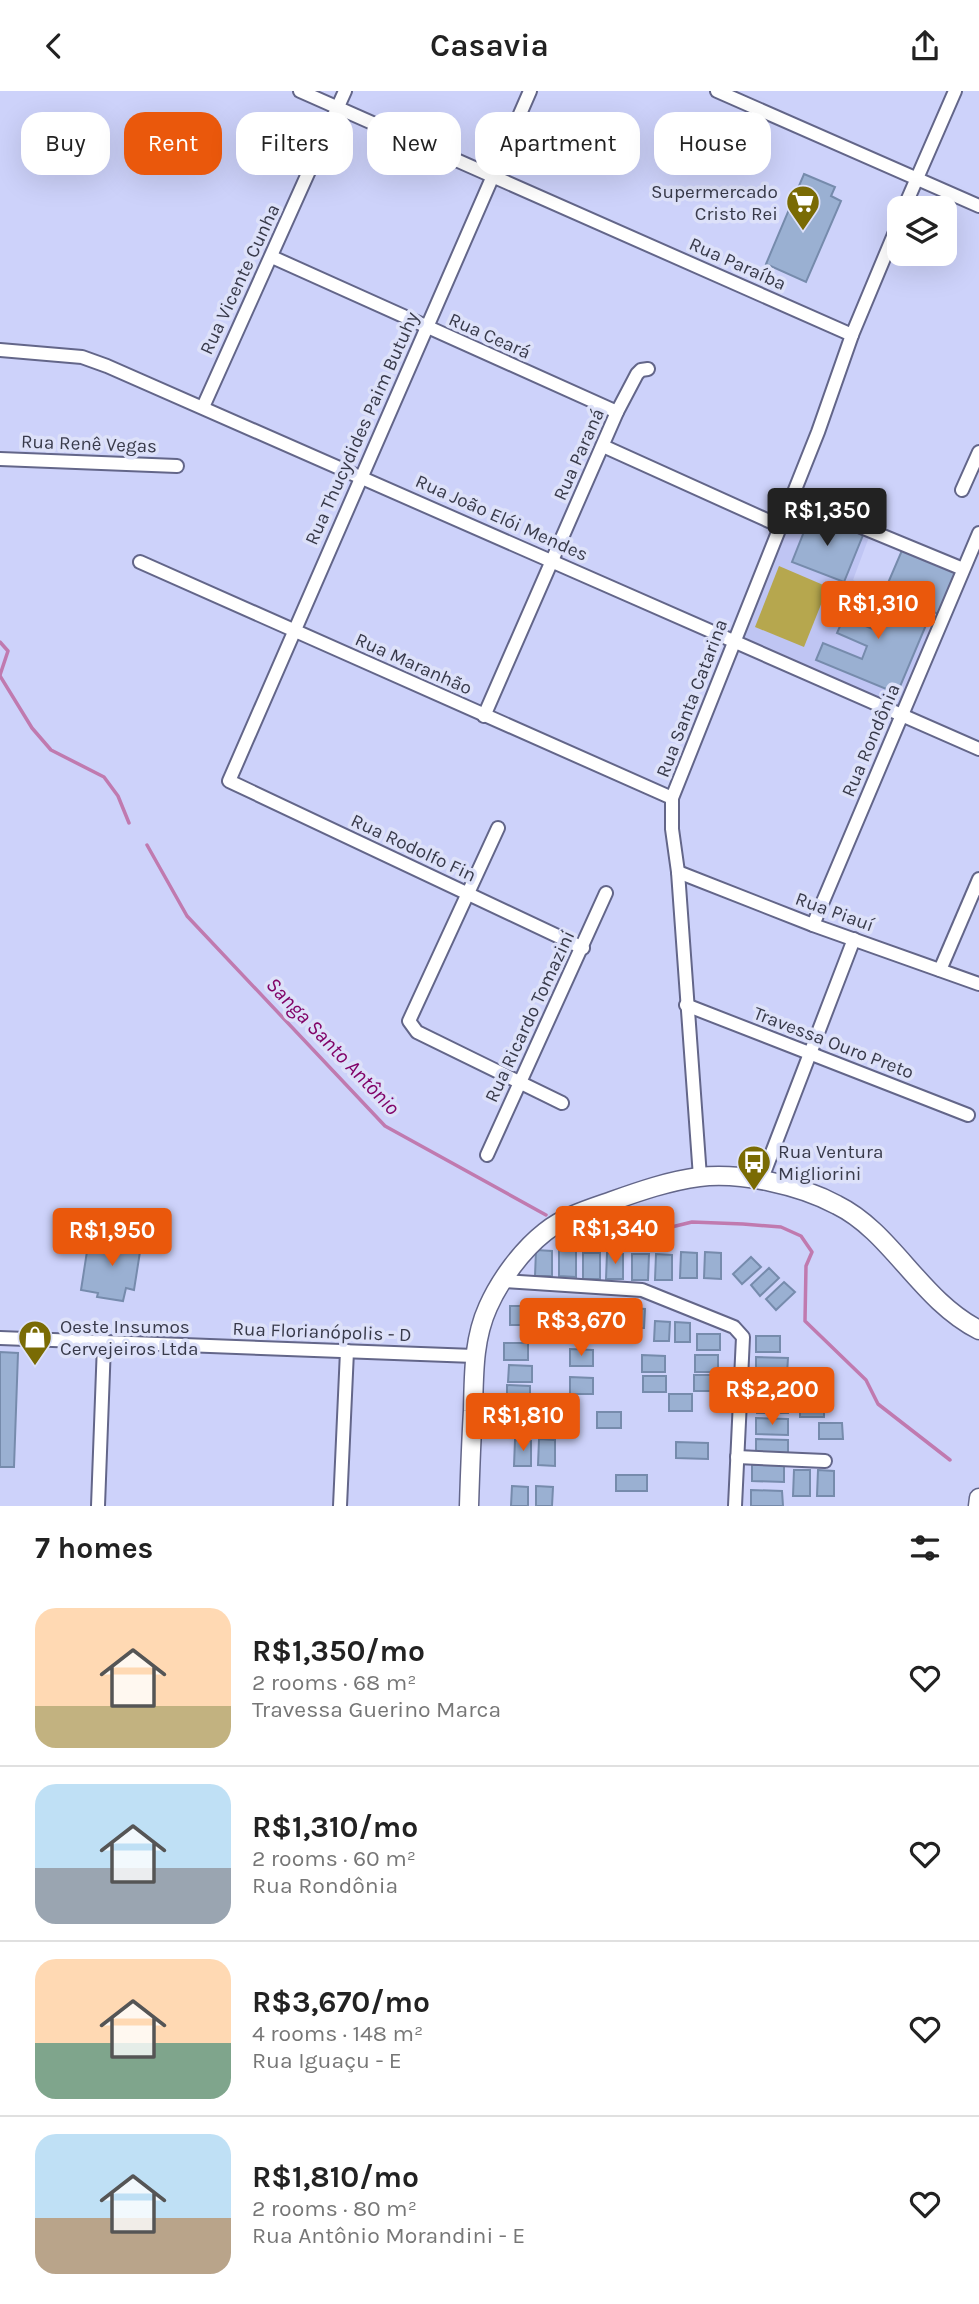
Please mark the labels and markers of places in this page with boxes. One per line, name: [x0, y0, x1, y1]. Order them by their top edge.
place label: Supermercado Cristo Rei: [651, 181, 778, 225]
supermarket icon: Supermercado Cristo Rei: [784, 183, 822, 232]
pin: R$1,350: [762, 489, 892, 548]
pin: R$1,310: [813, 581, 943, 641]
place label: Rua Ventura Migliorini: [778, 1141, 883, 1185]
bus stop icon: Rua Ventura Migliorini: [735, 1143, 773, 1192]
pin: R$1,340: [550, 1207, 680, 1266]
pin: R$1,950: [47, 1209, 177, 1268]
pin: R$3,670: [516, 1299, 646, 1358]
place label: Oeste Insumos Cervejeiros Ltda: [60, 1316, 198, 1360]
shop icon: Oeste Insumos Cervejeiros Ltda: [16, 1318, 54, 1367]
pin: R$2,200: [707, 1367, 837, 1427]
pin: R$1,810: [458, 1393, 588, 1453]

